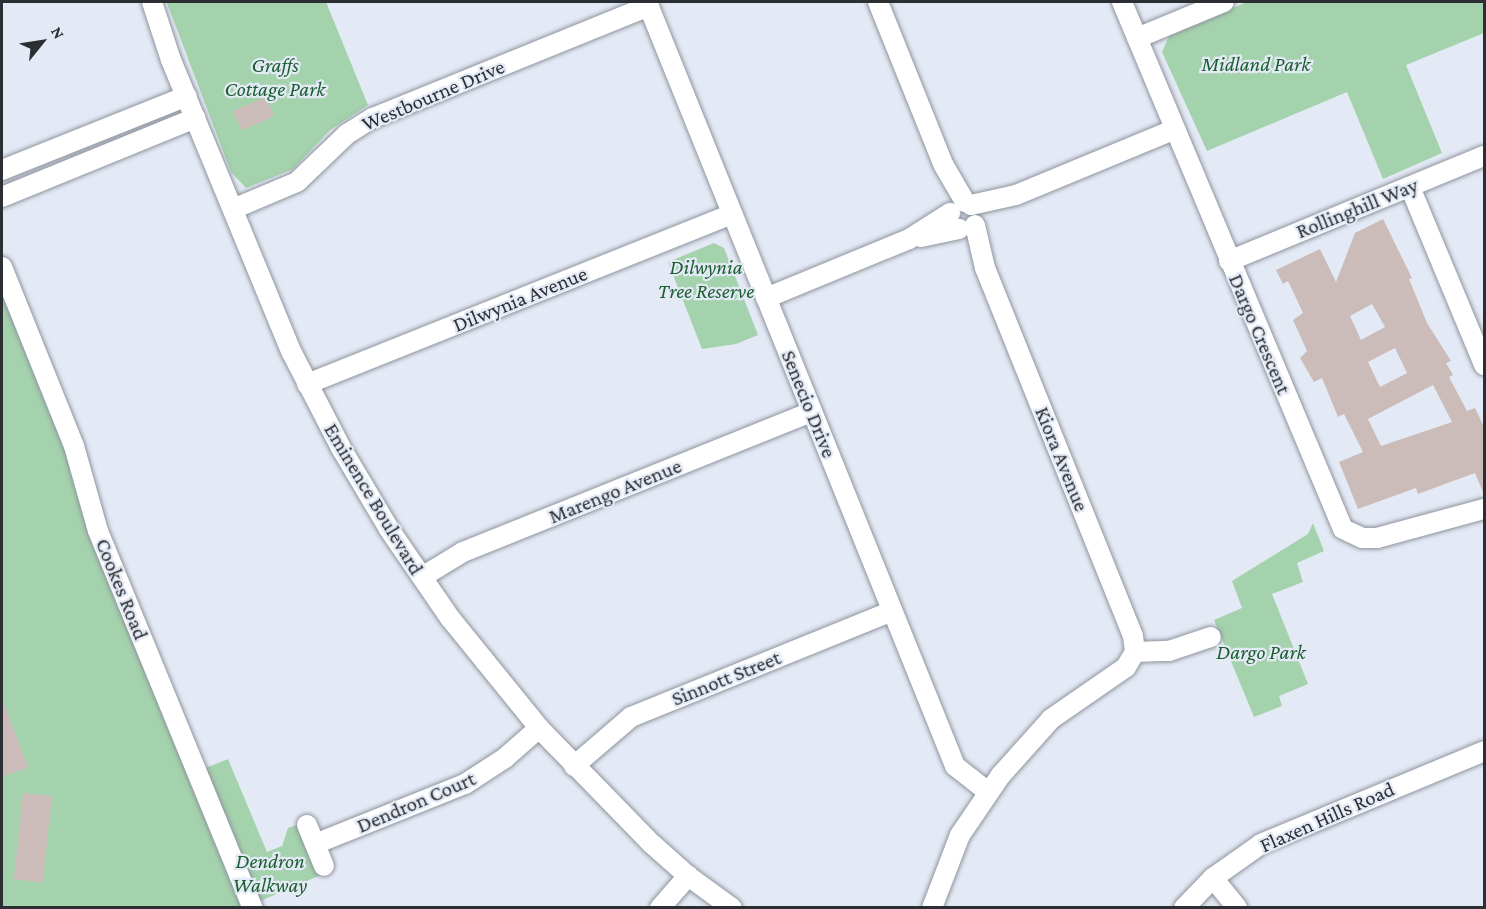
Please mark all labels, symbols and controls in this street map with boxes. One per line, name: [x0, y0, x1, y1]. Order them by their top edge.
north arrow: [12, 12, 72, 72]
text: N: [48, 24, 68, 42]
park label: Midland Park: [1202, 51, 1310, 77]
park label: Graffs Cottage Park: [224, 52, 326, 102]
street label: Westbourne Drive: [358, 54, 508, 136]
street label: Rollinghill Way: [1292, 172, 1422, 244]
park label: Dilwynia Tree Reserve: [658, 254, 754, 304]
street label: Dilwynia Avenue: [449, 261, 591, 337]
street label: Dargo Crescent: [1223, 270, 1297, 398]
street label: Senecio Drive: [776, 347, 842, 461]
street label: Kiora Avenue: [1030, 403, 1094, 515]
street label: Eminence Boulevard: [319, 419, 429, 579]
street label: Marengo Avenue: [545, 453, 685, 529]
street label: Cookes Road: [90, 535, 154, 643]
park label: Dargo Park: [1216, 639, 1306, 665]
street label: Sinnott Street: [668, 645, 784, 711]
street label: Dendron Court: [353, 766, 479, 838]
street label: Flaxen Hills Road: [1256, 776, 1398, 858]
park label: Dendron Walkway: [233, 848, 307, 898]

